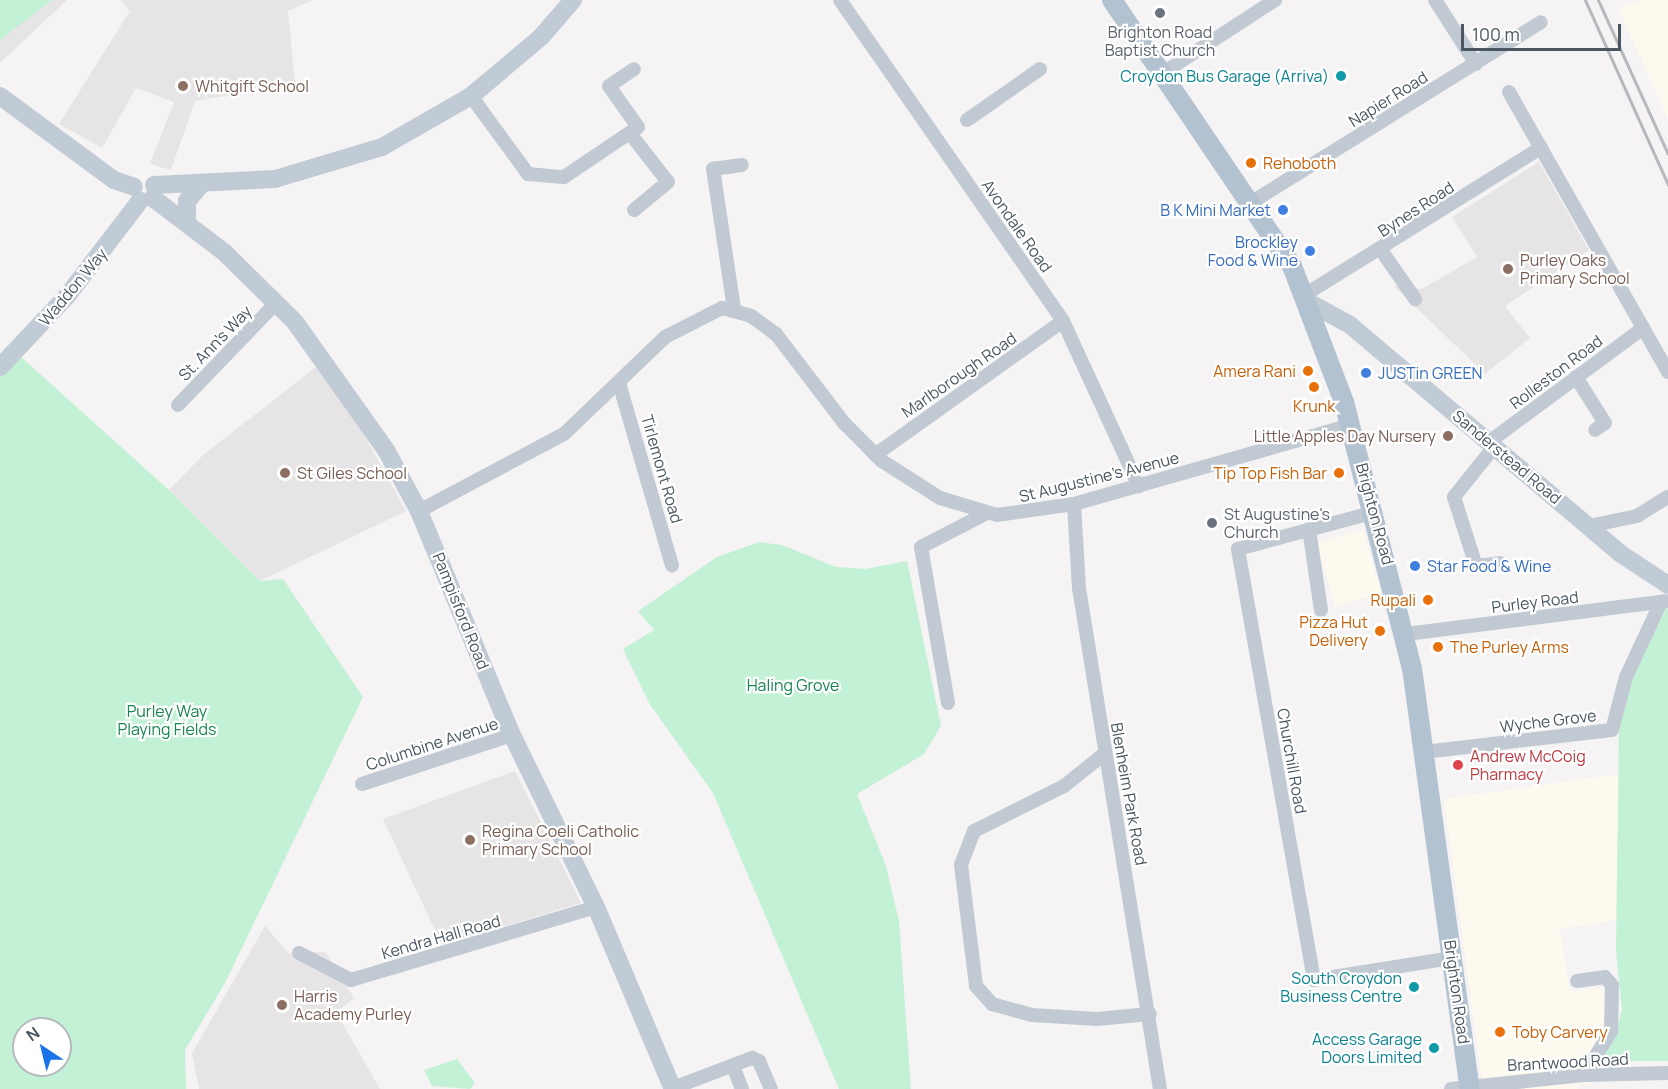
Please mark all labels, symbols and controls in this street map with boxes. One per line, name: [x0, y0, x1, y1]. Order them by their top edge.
marker: Brighton Road Baptist Church: [1153, 6, 1167, 20]
scale bar: [1464, 12, 1624, 50]
place label: Brighton Road Baptist Church: [1105, 22, 1215, 60]
text: 100 m: [1472, 22, 1520, 46]
place label: Croydon Bus Garage (Arriva): [1120, 66, 1329, 86]
street label: Napier Road: [1345, 67, 1431, 131]
marker: Croydon Bus Garage (Arriva): [1334, 69, 1348, 83]
place label: Whitgift School: [195, 76, 309, 96]
marker: Whitgift School: [176, 79, 190, 93]
place label: Rehoboth: [1263, 153, 1336, 173]
marker: Rehoboth: [1244, 156, 1258, 170]
street label: Avondale Road: [978, 176, 1056, 276]
street label: Bynes Road: [1374, 177, 1458, 241]
place label: B K Mini Market: [1160, 200, 1271, 220]
marker: B K Mini Market: [1276, 203, 1290, 217]
place label: Brockley Food & Wine: [1208, 232, 1298, 270]
street label: Waddon Way: [35, 244, 111, 330]
marker: Brockley Food & Wine: [1303, 244, 1317, 258]
place label: Purley Oaks Primary School: [1520, 250, 1630, 288]
marker: Purley Oaks Primary School: [1501, 262, 1515, 276]
street label: St. Ann's Way: [174, 301, 256, 385]
street label: Marlborough Road: [898, 328, 1020, 422]
street label: Rolleston Road: [1506, 331, 1606, 413]
place label: Amera Rani: [1213, 361, 1296, 381]
place label: JUSTin GREEN: [1378, 363, 1483, 383]
marker: Amera Rani: [1301, 364, 1315, 378]
marker: JUSTin GREEN: [1359, 366, 1373, 380]
marker: Krunk: [1307, 380, 1321, 394]
place label: Krunk: [1293, 396, 1335, 416]
street label: Sanderstead Road: [1449, 406, 1565, 508]
street label: Tirlemont Road: [637, 413, 687, 525]
place label: Little Apples Day Nursery: [1254, 426, 1436, 446]
marker: Little Apples Day Nursery: [1441, 429, 1455, 443]
street label: St Augustine's Avenue: [1017, 448, 1181, 506]
street label: Brighton Road: [1352, 461, 1398, 567]
place label: St Giles School: [297, 463, 407, 483]
place label: Tip Top Fish Bar: [1213, 463, 1327, 483]
marker: St Giles School: [278, 466, 292, 480]
marker: Tip Top Fish Bar: [1332, 466, 1346, 480]
place label: St Augustine's Church: [1224, 504, 1330, 542]
marker: St Augustine's Church: [1205, 516, 1219, 530]
street label: Pampisford Road: [429, 550, 493, 672]
place label: Star Food & Wine: [1427, 556, 1551, 576]
marker: Star Food & Wine: [1408, 559, 1422, 573]
street label: Purley Road: [1490, 587, 1580, 617]
place label: Rupali: [1371, 590, 1416, 610]
marker: Rupali: [1421, 593, 1435, 607]
place label: Pizza Hut Delivery: [1299, 612, 1368, 650]
marker: Pizza Hut Delivery: [1373, 624, 1387, 638]
place label: The Purley Arms: [1450, 637, 1569, 657]
marker: The Purley Arms: [1431, 640, 1445, 654]
park label: Haling Grove: [747, 675, 839, 695]
park label: Purley Way Playing Fields: [118, 701, 216, 739]
street label: Wyche Grove: [1499, 706, 1597, 736]
street label: Churchill Road: [1273, 707, 1311, 815]
street label: Columbine Avenue: [364, 714, 500, 774]
street label: Blenheim Park Road: [1107, 721, 1151, 867]
place label: Andrew McCoig Pharmacy: [1470, 746, 1586, 784]
marker: Andrew McCoig Pharmacy: [1451, 758, 1465, 772]
place label: Regina Coeli Catholic Primary School: [482, 821, 639, 859]
marker: Regina Coeli Catholic Primary School: [463, 833, 477, 847]
street label: Kendra Hall Road: [379, 911, 503, 963]
street label: Brighton Road: [1440, 939, 1474, 1045]
place label: South Croydon Business Centre: [1280, 968, 1402, 1006]
marker: South Croydon Business Centre: [1407, 980, 1421, 994]
place label: Harris Academy Purley: [294, 986, 412, 1024]
marker: Harris Academy Purley: [275, 998, 289, 1012]
north arrow: [12, 1017, 72, 1077]
text: N: [22, 1022, 44, 1046]
place label: Toby Carvery: [1512, 1022, 1608, 1042]
marker: Toby Carvery: [1493, 1025, 1507, 1039]
place label: Access Garage Doors Limited: [1312, 1029, 1422, 1067]
marker: Access Garage Doors Limited: [1427, 1041, 1441, 1055]
street label: Brantwood Road: [1507, 1049, 1629, 1075]

